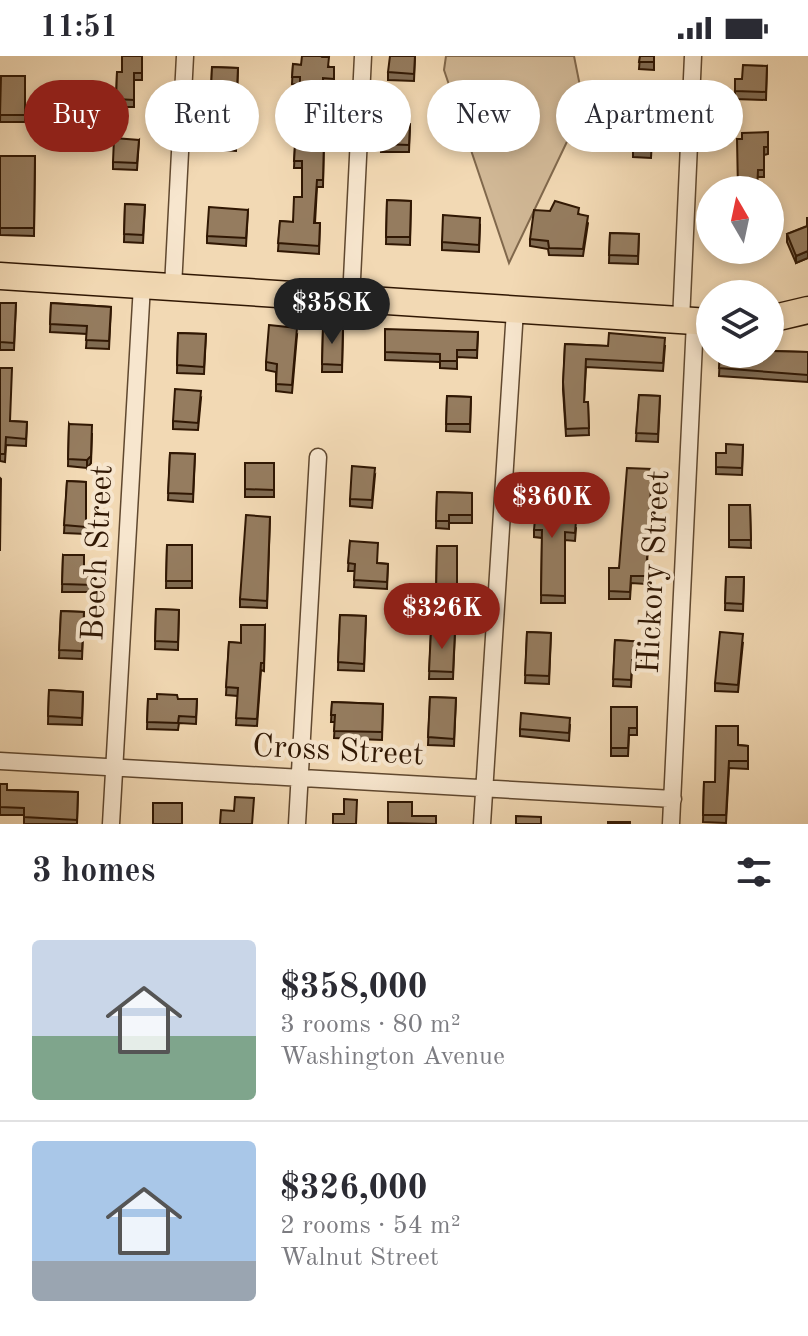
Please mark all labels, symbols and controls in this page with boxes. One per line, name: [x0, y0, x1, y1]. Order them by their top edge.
text: 11:51: [40, 13, 118, 43]
chip: Buy: [24, 80, 129, 152]
chip: Rent: [145, 80, 259, 152]
chip: Filters: [275, 80, 411, 152]
chip: New: [427, 80, 540, 152]
chip: Apartment: [556, 80, 743, 152]
north arrow: [696, 176, 784, 264]
map controls: [696, 176, 784, 368]
pin: $358K: [276, 278, 388, 346]
button: layers: [696, 280, 784, 368]
text: $358K: [292, 291, 372, 317]
street label: Beech Street: [78, 464, 120, 642]
street label: Hickory Street: [634, 469, 676, 675]
pin: $360K: [496, 472, 608, 540]
text: $360K: [512, 485, 592, 511]
pin: $326K: [386, 583, 498, 651]
text: $326K: [402, 596, 482, 622]
street label: Cross Street: [251, 732, 425, 772]
icon: filters: [732, 850, 776, 894]
text: 3 homes: [32, 855, 155, 889]
text: $358,000: [280, 971, 428, 1005]
icon: home: [96, 972, 192, 1068]
text: 3 rooms · 80 m²: [280, 1012, 461, 1038]
text: Washington Avenue: [280, 1044, 505, 1070]
text: $326,000: [280, 1172, 428, 1206]
icon: home: [96, 1173, 192, 1269]
text: 2 rooms · 54 m²: [280, 1213, 461, 1239]
text: Walnut Street: [280, 1245, 439, 1271]

